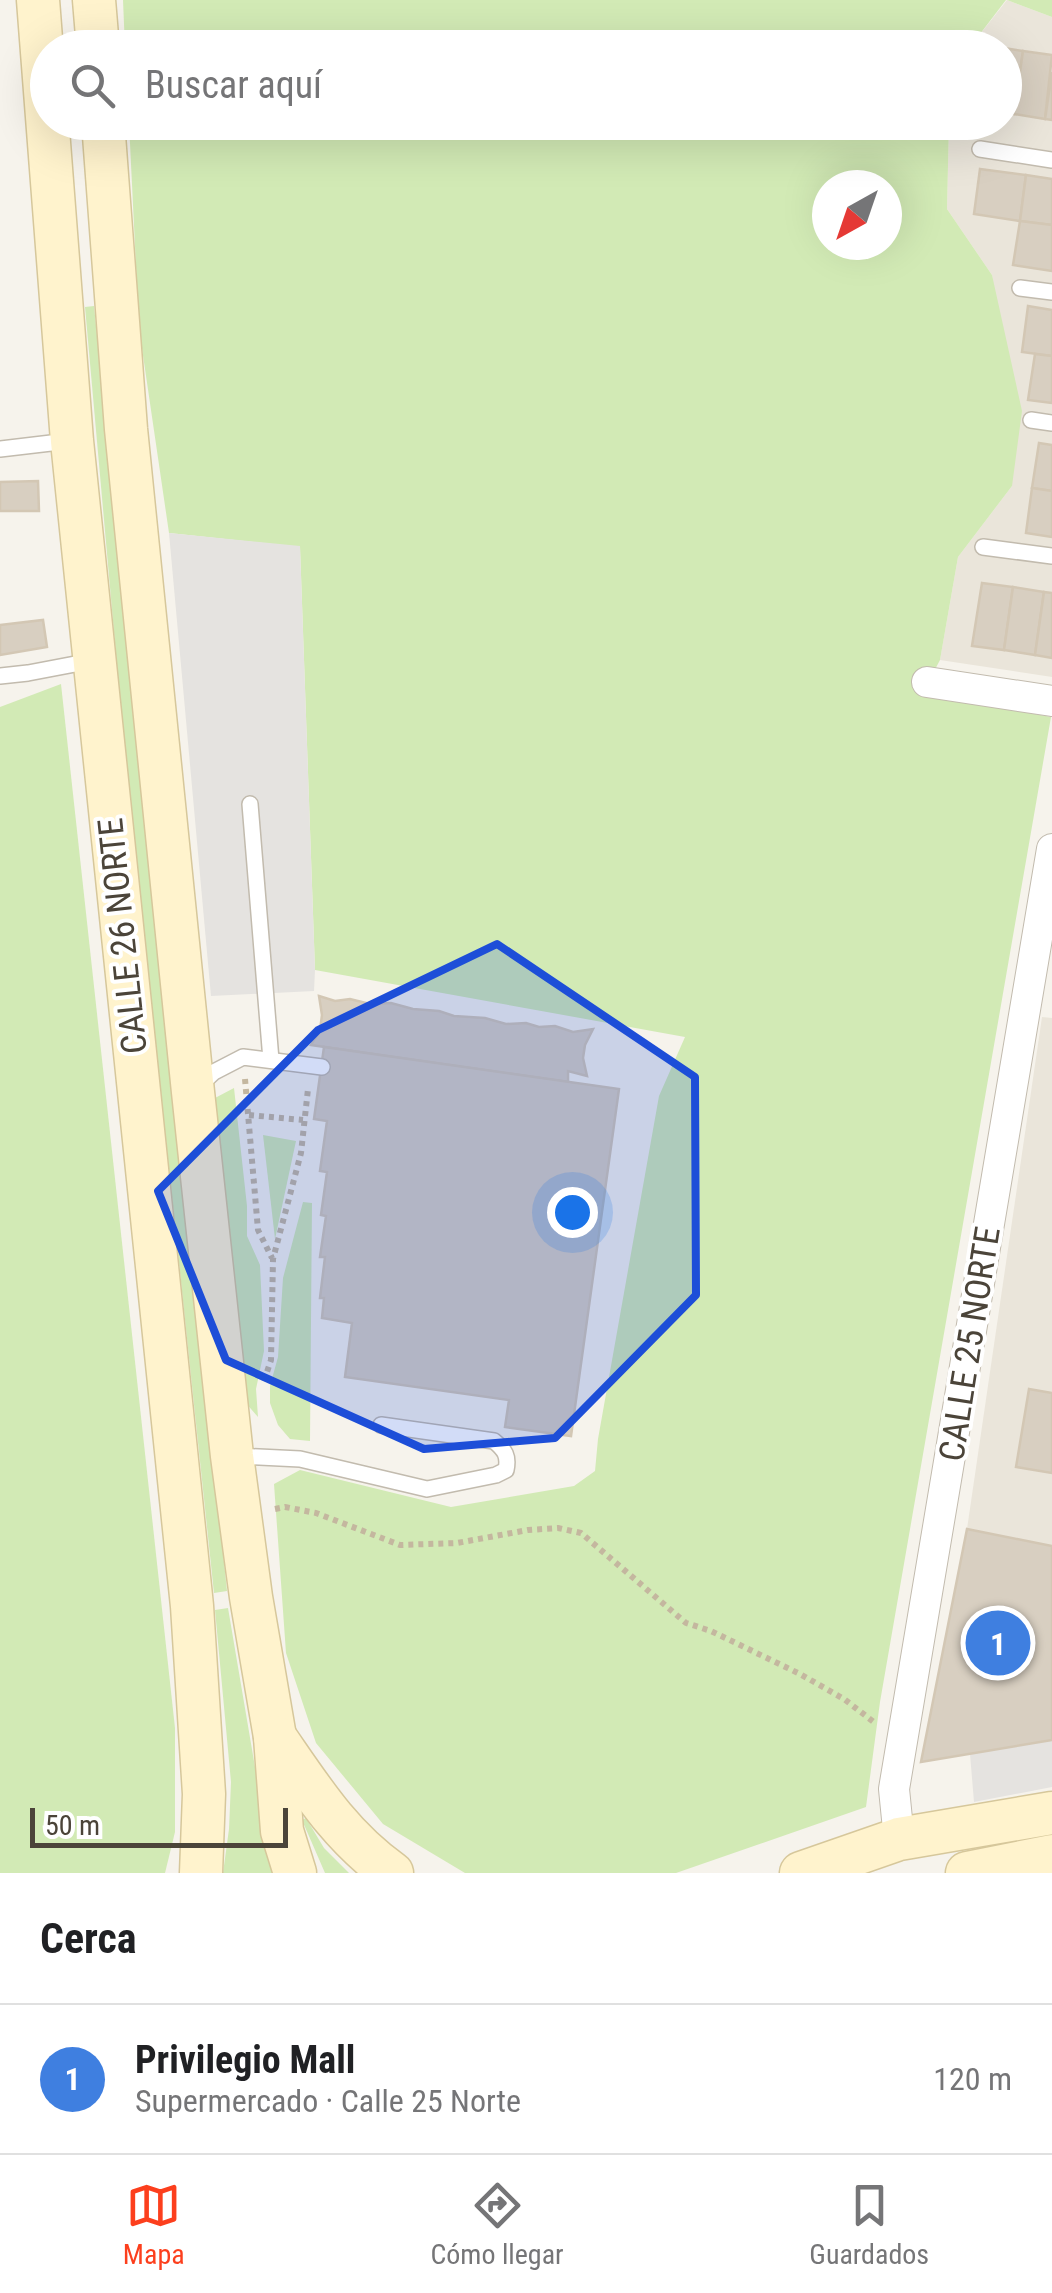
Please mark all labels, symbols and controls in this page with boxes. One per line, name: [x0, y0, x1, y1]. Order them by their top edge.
search box: [30, 30, 1022, 140]
icon: search: [65, 58, 120, 113]
text: Buscar aquí: [145, 63, 322, 107]
north arrow: [812, 170, 902, 260]
street label: CALLE 26 NORTE: [90, 816, 156, 1056]
your location: [547, 1187, 598, 1238]
street label: CALLE 25 NORTE: [931, 1224, 1009, 1464]
pin: 1: [966, 1606, 1030, 1680]
scale bar: [30, 1803, 288, 1848]
text: 50 m: [45, 1809, 100, 1842]
text: Cerca: [40, 1914, 137, 1963]
text: Privilegio Mall: [135, 2038, 355, 2082]
text: 1: [64, 2060, 81, 2098]
text: 120 m: [933, 2060, 1012, 2098]
text: Supermercado · Calle 25 Norte: [135, 2082, 521, 2120]
tab: Mapa: [123, 2178, 185, 2271]
tab: Cómo llegar: [430, 2178, 564, 2271]
tab: Guardados: [809, 2178, 929, 2271]

